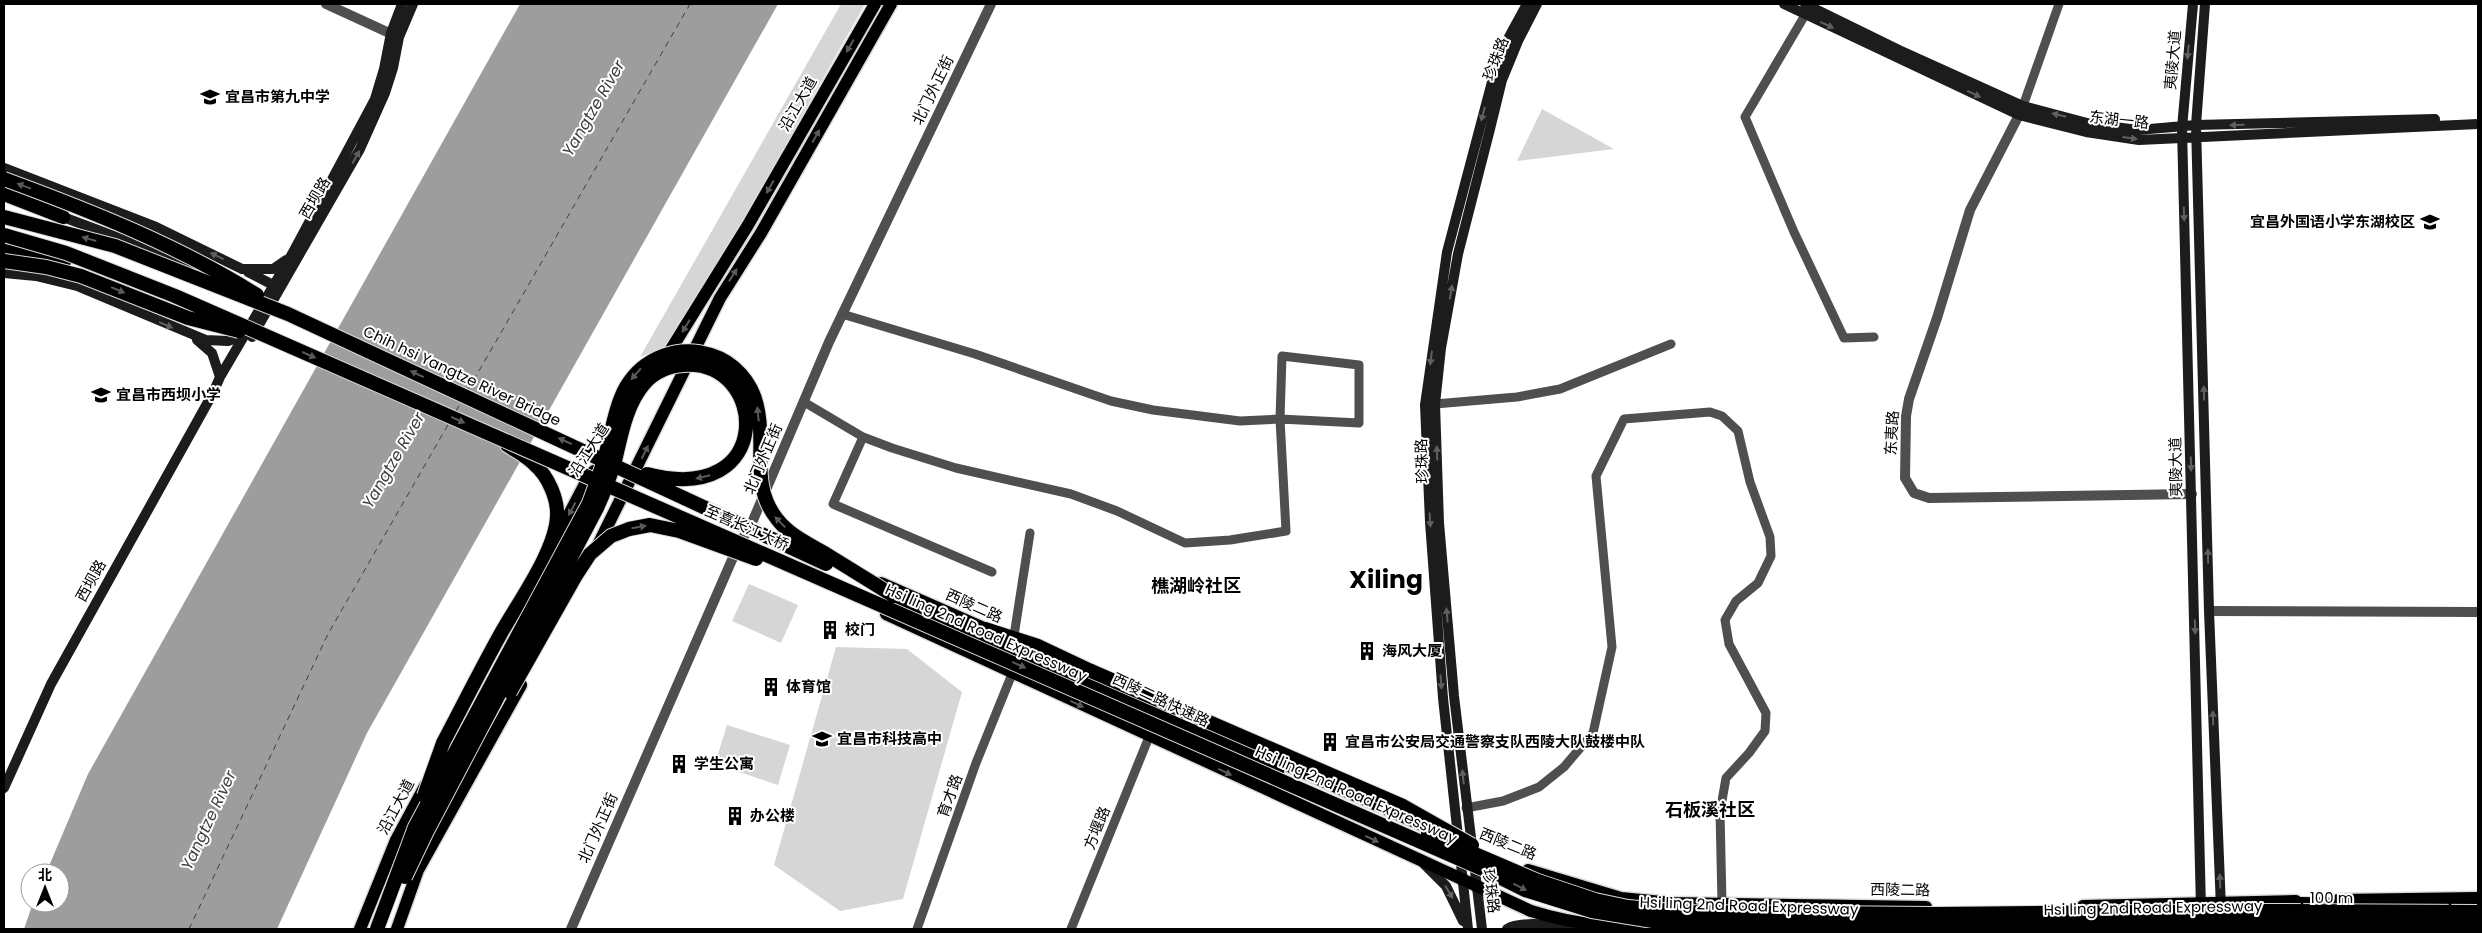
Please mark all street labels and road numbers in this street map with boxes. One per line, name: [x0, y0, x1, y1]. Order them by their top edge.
street label: 夷陵大道: [2159, 29, 2186, 91]
street label: 珍珠路: [1478, 34, 1513, 84]
street label: 北门外正街: [907, 51, 958, 128]
street label: 沿江大道: [773, 73, 822, 135]
street label: 东湖一路: [2088, 106, 2150, 133]
street label: 西坝路: [294, 173, 335, 222]
street label: Chih hsi Yangtze River Bridge: [360, 320, 565, 431]
street label: 东夷路: [1880, 410, 1903, 456]
street label: 沿江大道: [563, 419, 614, 481]
street label: 北门外正街: [738, 420, 787, 497]
street label: 夷陵大道: [2164, 437, 2187, 497]
street label: 珍珠路: [1410, 438, 1433, 484]
street label: 至喜长江大桥: [702, 500, 793, 555]
street label: 西坝路: [70, 556, 111, 606]
street label: Hsi ling 2nd Road Expressway: [882, 578, 1091, 687]
street label: 西陵二路: [943, 584, 1006, 627]
street label: 西陵二路快速路: [1109, 668, 1213, 731]
street label: Hsi ling 2nd Road Expressway: [1252, 740, 1461, 849]
street label: 育才路: [932, 771, 967, 821]
street label: 沿江大道: [372, 775, 419, 838]
street label: 北门外正街: [573, 789, 622, 866]
street label: 方堰路: [1078, 803, 1115, 853]
street label: 西陵二路: [1476, 823, 1540, 865]
street label: 珍珠路: [1478, 867, 1505, 915]
street label: 西陵二路: [1870, 878, 1930, 901]
street label: Hsi ling 2nd Road Expressway: [1639, 891, 1859, 920]
street label: Hsi ling 2nd Road Expressway: [2043, 895, 2263, 920]

